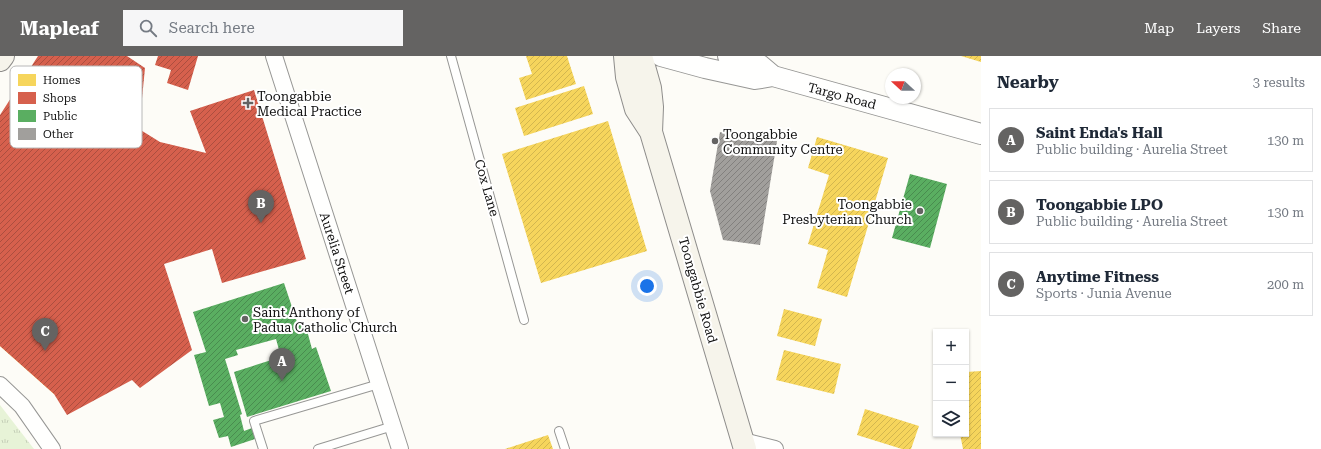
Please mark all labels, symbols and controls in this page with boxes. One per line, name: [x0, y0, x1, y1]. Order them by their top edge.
search box: [123, 10, 403, 46]
text: Mapleaf: [20, 17, 99, 40]
icon: search: [137, 17, 159, 39]
text: Search here: [169, 19, 255, 37]
text: Map: [1144, 20, 1174, 36]
text: Layers: [1196, 20, 1240, 36]
text: Share: [1262, 20, 1301, 36]
legend: [10, 66, 142, 148]
north arrow: [885, 68, 921, 104]
text: Nearby: [997, 72, 1059, 92]
text: Homes: [43, 74, 80, 87]
text: 3 results: [1253, 75, 1305, 90]
street label: Targo Road: [806, 80, 879, 113]
place label: Toongabbie Medical Practice: [257, 89, 362, 119]
text: Shops: [43, 92, 76, 105]
marker: Toongabbie Medical Practice: [242, 97, 254, 109]
text: Public: [43, 110, 77, 123]
text: Saint Enda's Hall: [1036, 124, 1163, 142]
place label: Toongabbie Community Centre: [723, 127, 843, 157]
text: Other: [43, 128, 74, 141]
text: A: [1006, 133, 1016, 148]
text: 130 m: [1267, 133, 1304, 148]
marker: Toongabbie Community Centre: [710, 136, 720, 146]
text: Public building · Aurelia Street: [1036, 142, 1228, 157]
street label: Cox Lane: [472, 158, 502, 218]
pin: B: [248, 190, 274, 223]
text: Toongabbie LPO: [1036, 196, 1163, 214]
place label: Toongabbie Presbyterian Church: [782, 197, 913, 227]
text: B: [1006, 205, 1016, 220]
text: 130 m: [1267, 205, 1304, 220]
marker: Toongabbie Presbyterian Church: [915, 206, 925, 216]
street label: Aurelia Street: [317, 210, 357, 296]
text: Public building · Aurelia Street: [1036, 214, 1228, 229]
street label: Toongabbie Road: [676, 235, 721, 345]
text: Anytime Fitness: [1036, 268, 1159, 286]
your location: [637, 276, 657, 296]
text: C: [1006, 277, 1016, 292]
text: 200 m: [1267, 277, 1304, 292]
text: Sports · Junia Avenue: [1036, 286, 1172, 301]
place label: Saint Anthony of Padua Catholic Church: [253, 305, 398, 335]
marker: Saint Anthony of Padua Catholic Church: [240, 314, 250, 324]
pin: C: [32, 318, 58, 351]
map controls: [933, 329, 969, 437]
button: +: [933, 329, 969, 365]
pin: A: [269, 348, 295, 381]
button: −: [933, 365, 969, 401]
button: layers: [933, 401, 969, 437]

